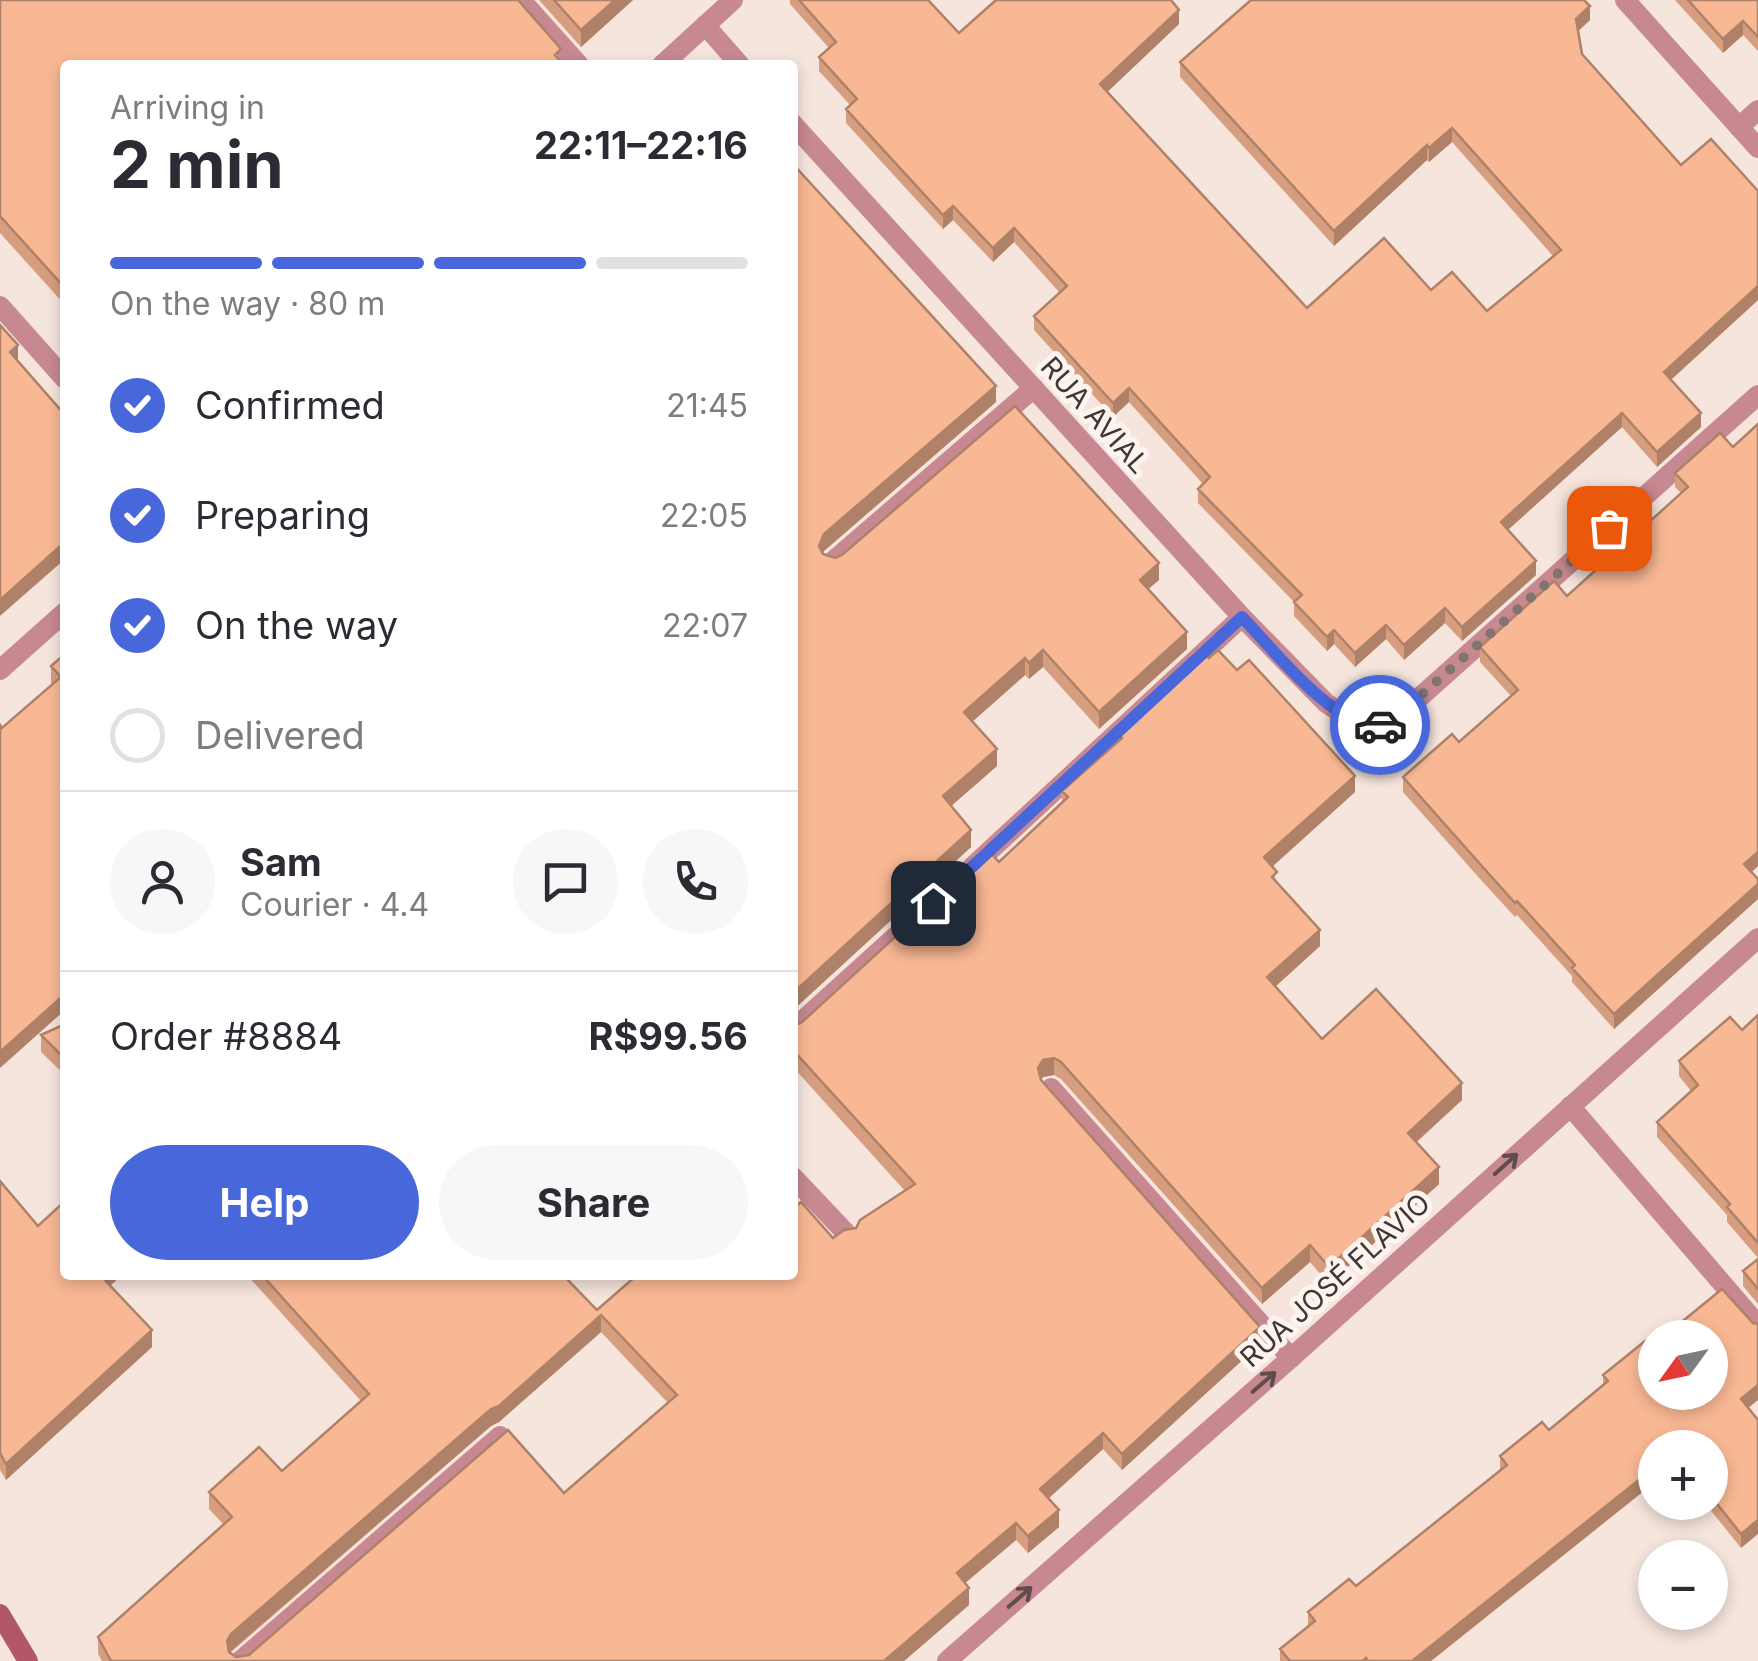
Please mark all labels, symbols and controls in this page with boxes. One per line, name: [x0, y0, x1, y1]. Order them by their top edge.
text: Arriving in: [110, 88, 265, 127]
text: 22:11–22:16: [534, 122, 748, 168]
text: 2 min: [110, 125, 284, 204]
text: On the way · 80 m: [110, 284, 385, 323]
street label: RUA AVIAL: [1034, 350, 1156, 480]
icon: check: [110, 378, 165, 433]
text: Confirmed: [195, 382, 385, 428]
text: 21:45: [666, 386, 748, 425]
pin: [1567, 486, 1652, 571]
icon: check: [110, 488, 165, 543]
text: Preparing: [195, 492, 370, 538]
text: 22:05: [660, 496, 748, 535]
icon: bag: [1582, 501, 1637, 556]
icon: check: [110, 598, 165, 653]
text: On the way: [195, 602, 398, 648]
text: 22:07: [662, 606, 748, 645]
courier: [1330, 675, 1430, 775]
icon: car: [1353, 698, 1408, 753]
text: Delivered: [195, 712, 365, 758]
button: person: [110, 829, 215, 934]
button: chat: [513, 829, 618, 934]
button: phone: [643, 829, 748, 934]
text: Sam: [240, 839, 322, 885]
pin: [891, 861, 976, 946]
icon: home: [906, 876, 961, 931]
text: Courier · 4.4: [240, 885, 429, 924]
text: Order #8884: [110, 1013, 342, 1059]
text: R$99.56: [589, 1013, 748, 1059]
button: Help: [110, 1145, 419, 1260]
button: Share: [439, 1145, 748, 1260]
one-way arrow: [1493, 1153, 1518, 1176]
street label: RUA JOSÉ FLAVIO: [1232, 1185, 1437, 1374]
north arrow: [1638, 1320, 1728, 1410]
map controls: [1638, 1320, 1728, 1630]
one-way arrow: [1251, 1370, 1276, 1393]
button: +: [1638, 1430, 1728, 1520]
button: −: [1638, 1540, 1728, 1630]
one-way arrow: [1007, 1586, 1033, 1608]

